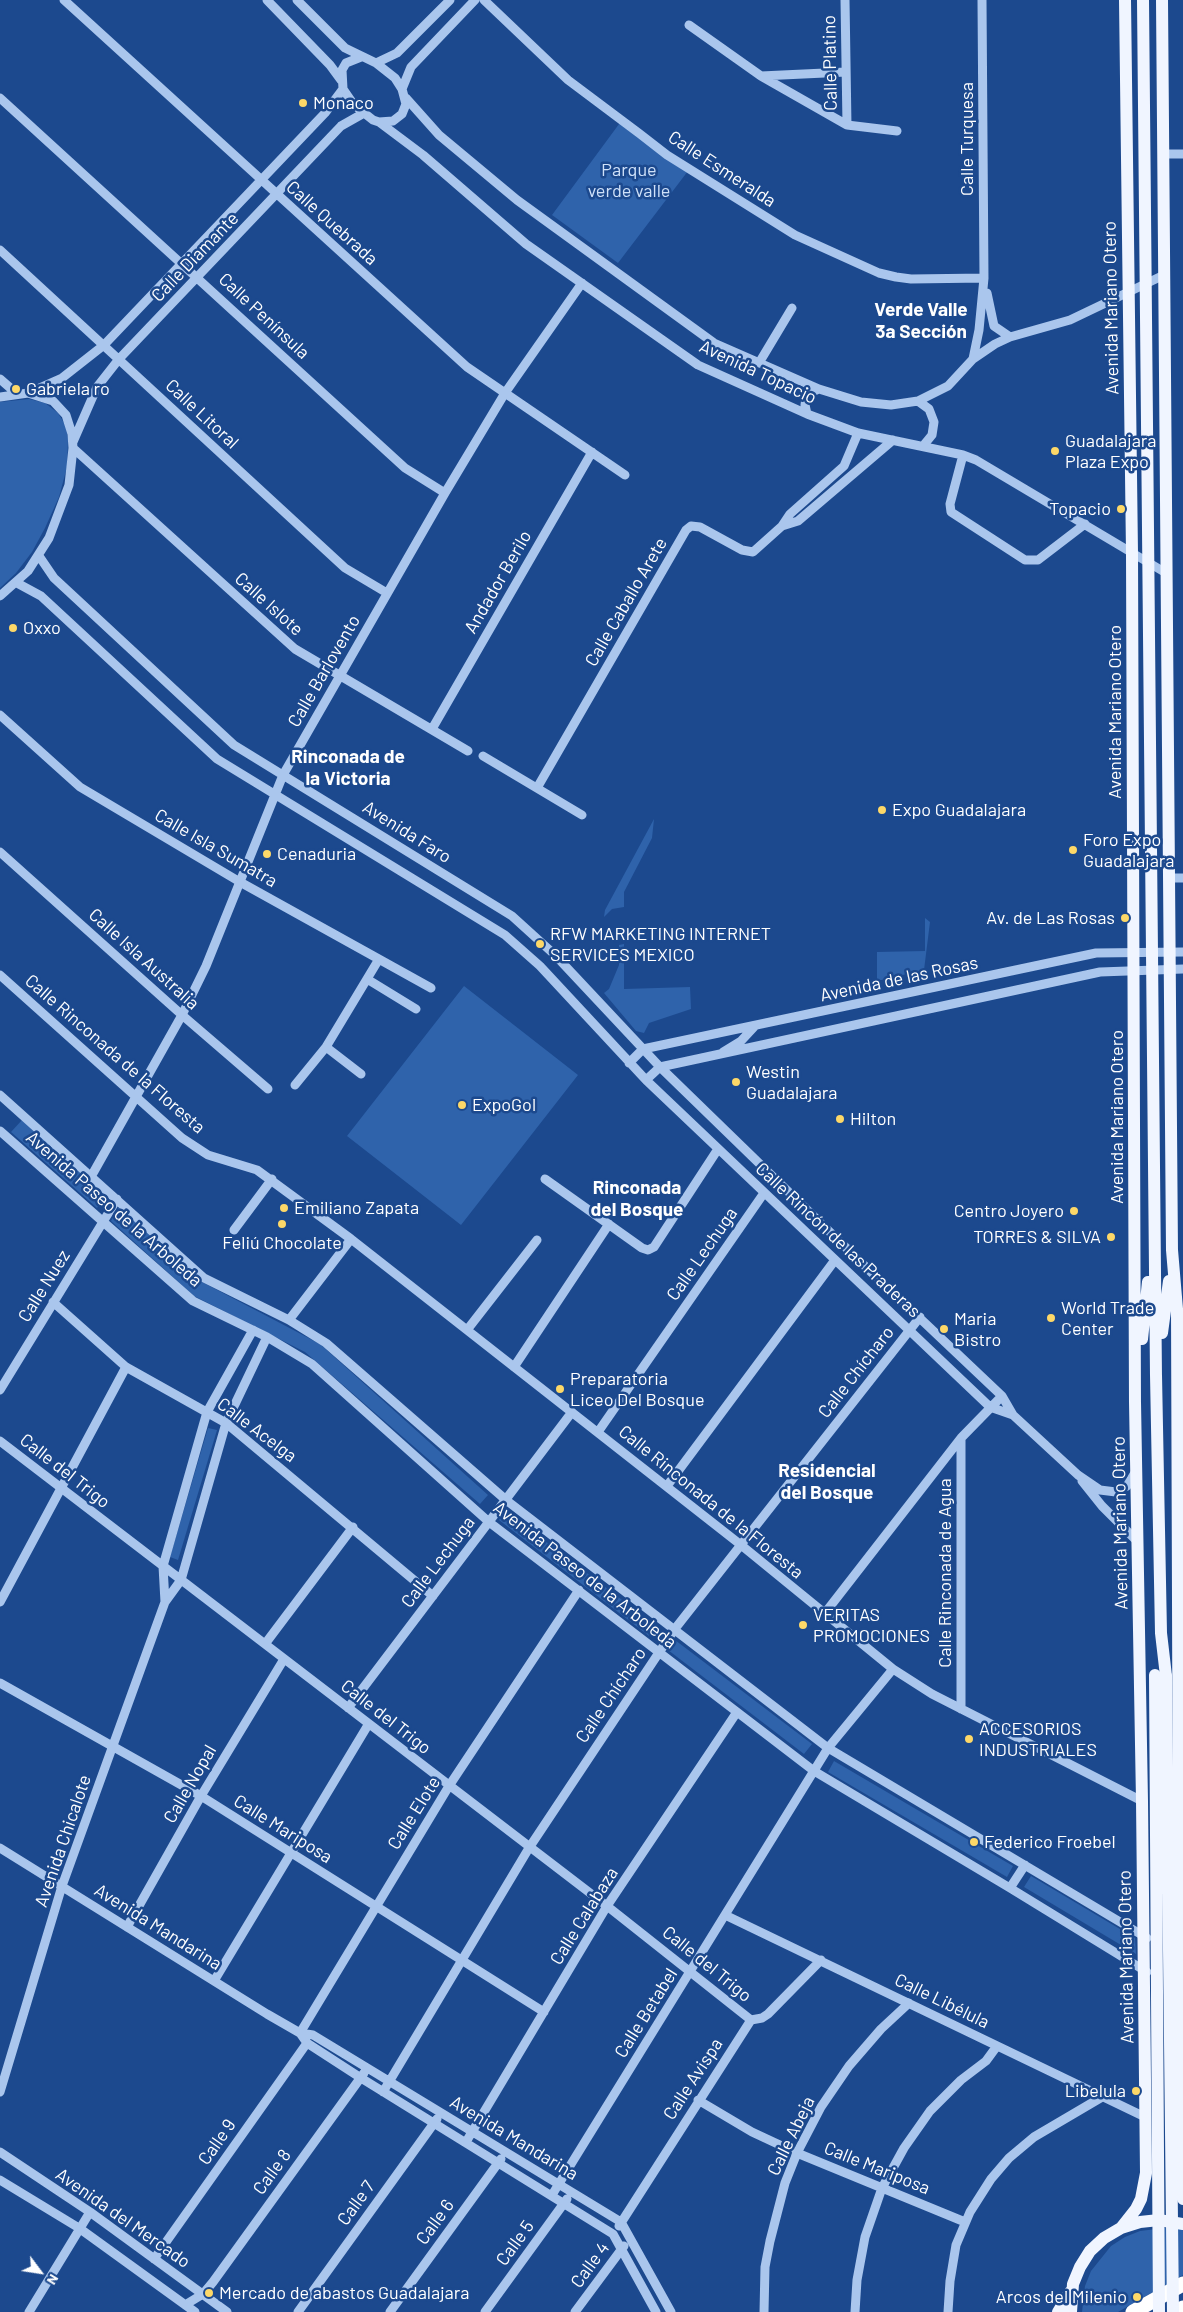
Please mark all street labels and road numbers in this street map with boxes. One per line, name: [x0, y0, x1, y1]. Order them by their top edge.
street label: Calle Platino: [818, 15, 842, 111]
street label: Calle Turquesa: [956, 82, 978, 196]
street label: Calle Esmeralda: [664, 126, 780, 212]
street label: Calle Quebrada: [282, 176, 382, 270]
street label: Calle Diamante: [147, 208, 243, 306]
street label: Avenida Mariano Otero: [1099, 221, 1123, 395]
street label: Calle Península: [214, 268, 314, 364]
street label: Avenida Topacio: [696, 335, 820, 409]
street label: Calle Litoral: [161, 375, 243, 453]
street label: Andador Berilo: [460, 527, 536, 637]
street label: Calle Caballo Arete: [580, 534, 672, 670]
street label: Calle Islote: [230, 568, 308, 640]
street label: Calle Barlovento: [283, 611, 365, 731]
street label: Avenida Mariano Otero: [1104, 625, 1126, 799]
street label: Avenida Faro: [359, 796, 455, 868]
street label: Calle Isla Sumatra: [151, 804, 281, 892]
street label: Calle Isla Australia: [84, 904, 204, 1014]
street label: Avenida de las Rosas: [818, 952, 980, 1006]
street label: Calle Rinconada de la Floresta: [20, 970, 210, 1138]
street label: Avenida Mariano Otero: [1106, 1030, 1128, 1204]
street label: Avenida Paseo de la Arboleda: [22, 1127, 206, 1291]
street label: Calle Rincón de las Praderas: [751, 1158, 925, 1322]
street label: Calle Lechuga: [662, 1203, 742, 1305]
street label: Calle Nuez: [13, 1246, 75, 1326]
street label: Calle Chícharo: [813, 1322, 899, 1422]
street label: Calle Acelga: [213, 1393, 301, 1467]
street label: Calle Rinconada de la Floresta: [614, 1421, 808, 1583]
street label: Calle del Trigo: [16, 1429, 114, 1513]
street label: Avenida Mariano Otero: [1108, 1436, 1132, 1610]
street label: Calle Rinconada de Agua: [934, 1478, 956, 1668]
street label: Avenida Paseo de la Arboleda: [489, 1497, 681, 1653]
street label: Calle Lechuga: [397, 1512, 479, 1612]
street label: Calle Chícharo: [571, 1643, 651, 1747]
street label: Calle del Trigo: [337, 1675, 435, 1759]
street label: Calle Nopal: [159, 1741, 221, 1827]
street label: Avenida Chicalote: [30, 1772, 96, 1910]
street label: Calle Elote: [383, 1772, 445, 1854]
street label: Calle Mariposa: [230, 1790, 336, 1868]
street label: Calle Calabaza: [545, 1863, 623, 1969]
street label: Avenida Mariano Otero: [1114, 1870, 1138, 2044]
street label: Avenida Mandarina: [90, 1879, 226, 1975]
street label: Calle del Trigo: [658, 1921, 756, 2007]
street label: Calle Betabel: [610, 1964, 682, 2062]
street label: Calle Libélula: [891, 1969, 993, 2033]
street label: Calle Avispa: [659, 2034, 727, 2124]
street label: Avenida Mandarina: [446, 2091, 582, 2185]
street label: Calle Abeja: [763, 2093, 819, 2179]
street label: Calle 9: [194, 2115, 240, 2169]
street label: Calle Mariposa: [821, 2137, 933, 2199]
street label: Calle 8: [248, 2145, 296, 2199]
street label: Avenida del Mercado: [51, 2163, 195, 2273]
street label: Calle 7: [333, 2176, 379, 2230]
street label: Calle 6: [411, 2195, 459, 2249]
street label: Calle 5: [491, 2216, 539, 2270]
street label: Calle 4: [566, 2238, 614, 2292]

